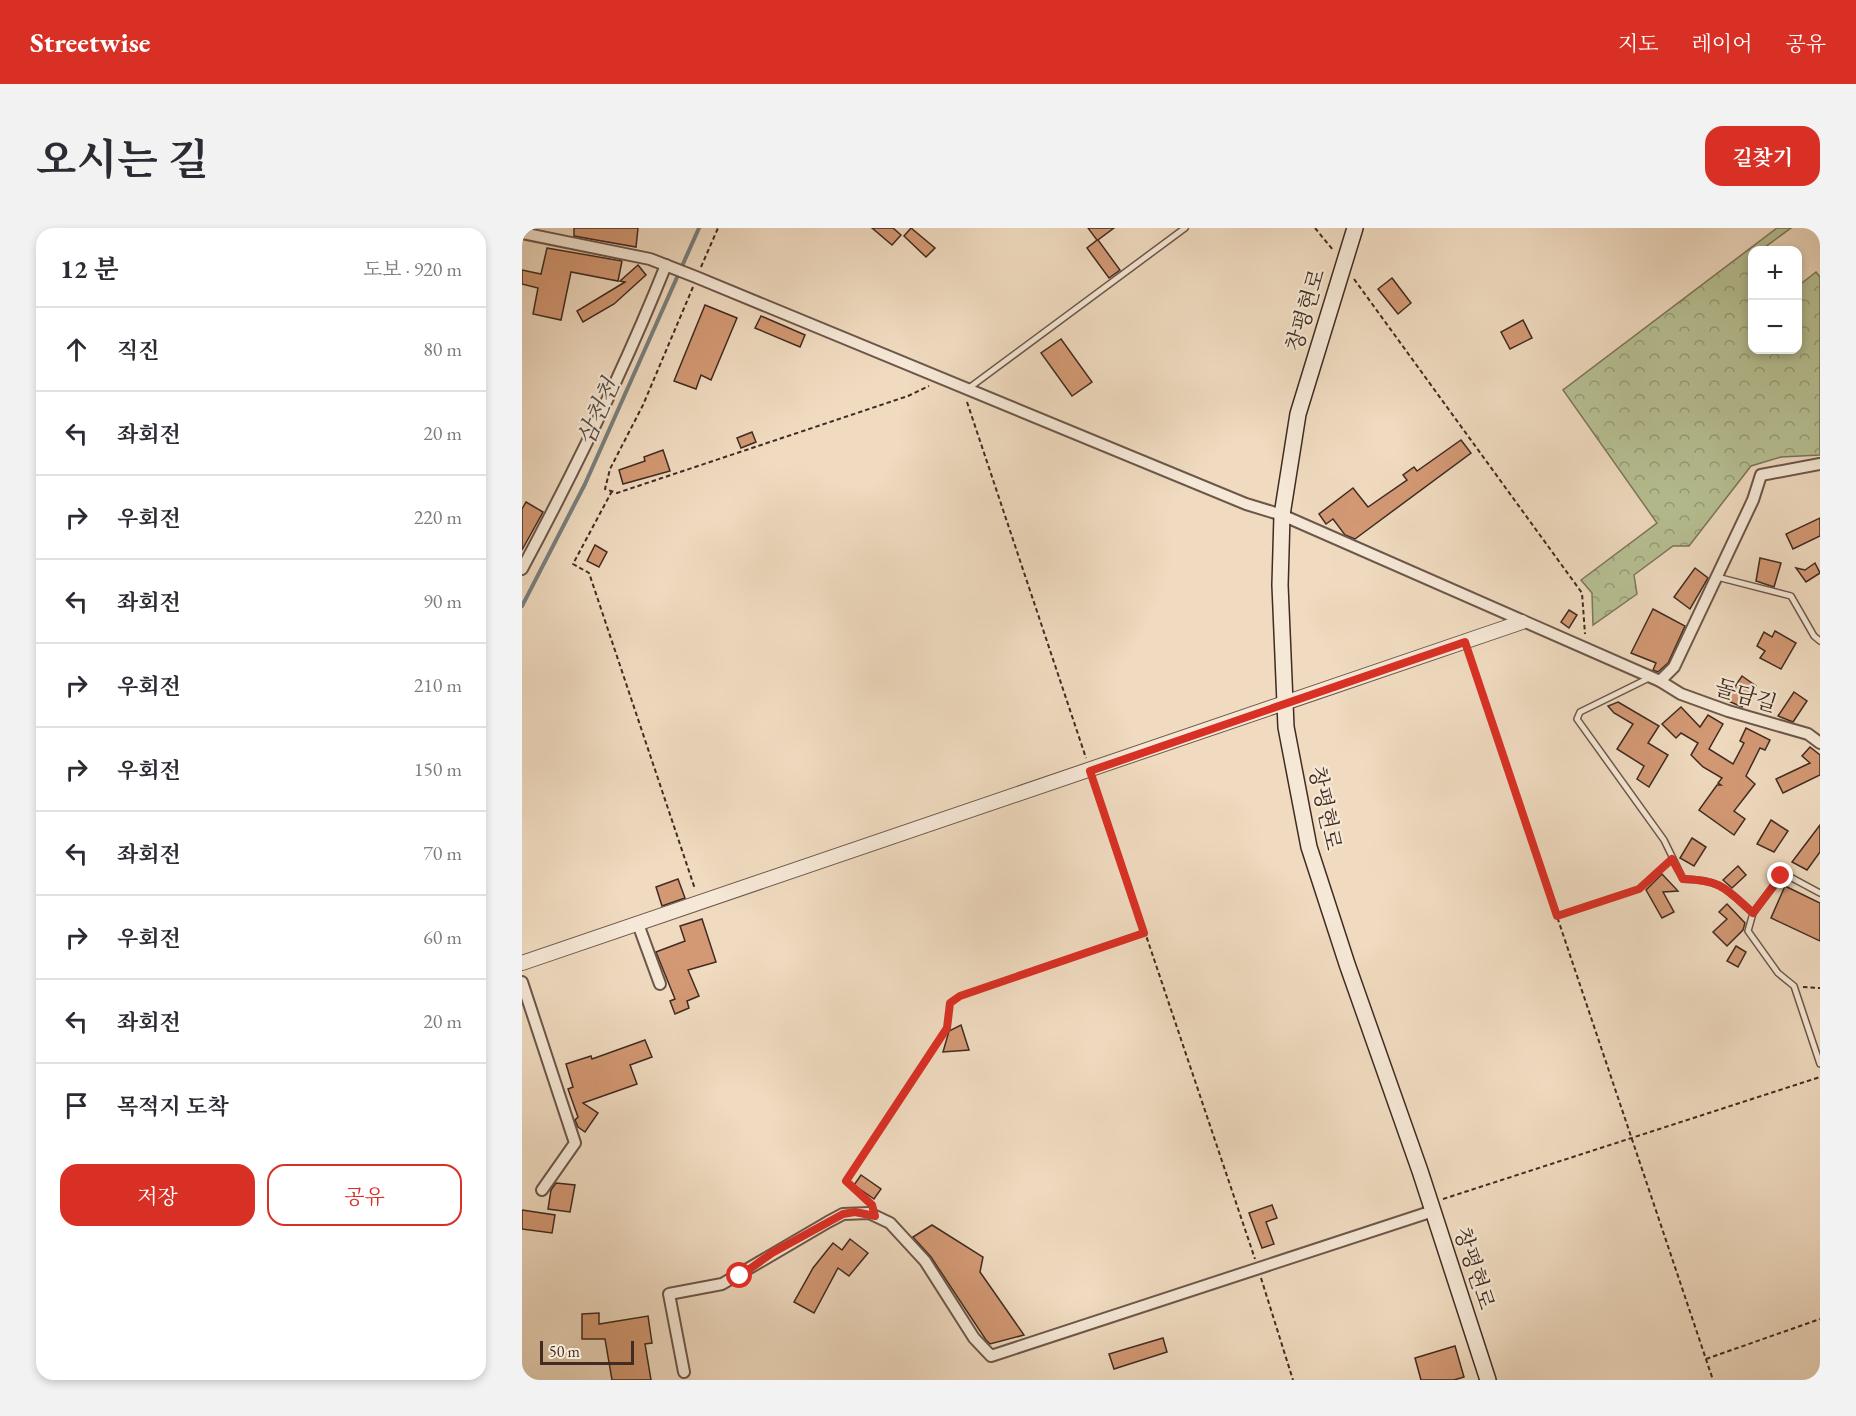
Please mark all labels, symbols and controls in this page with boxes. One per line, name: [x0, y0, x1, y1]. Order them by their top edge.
text: Streetwise: [30, 24, 150, 60]
text: 지도: [1618, 30, 1659, 57]
text: 레이어: [1692, 30, 1752, 57]
text: 공유: [1785, 30, 1826, 57]
button: 길찾기: [1705, 126, 1820, 186]
text: 오시는 길: [36, 132, 208, 187]
map controls: [1748, 246, 1802, 354]
button: +: [1748, 246, 1802, 300]
text: 12 분: [60, 252, 119, 286]
text: 도보 · 920 m: [363, 256, 462, 282]
street label: 창평현로: [1279, 265, 1332, 355]
button: −: [1748, 300, 1802, 354]
icon: ahead: [60, 333, 93, 366]
text: 직진: [117, 336, 160, 365]
text: 80 m: [423, 336, 462, 362]
water label: 삼천천: [569, 372, 627, 450]
icon: left: [60, 417, 93, 450]
text: 좌회전: [117, 420, 181, 449]
text: 20 m: [423, 420, 462, 446]
icon: right: [60, 501, 93, 534]
text: 우회전: [117, 504, 181, 533]
text: 220 m: [414, 504, 462, 530]
icon: left: [60, 585, 93, 618]
text: 좌회전: [117, 588, 181, 617]
text: 90 m: [423, 588, 462, 614]
icon: right: [60, 669, 93, 702]
text: 우회전: [117, 672, 181, 701]
text: 210 m: [414, 672, 462, 698]
street label: 돌담길: [1711, 672, 1781, 719]
icon: right: [60, 753, 93, 786]
text: 우회전: [117, 756, 181, 785]
text: 150 m: [414, 756, 462, 782]
street label: 창평현로: [1302, 764, 1349, 853]
icon: left: [60, 837, 93, 870]
text: 좌회전: [117, 840, 181, 869]
text: 70 m: [423, 840, 462, 866]
route end: [1767, 862, 1793, 888]
icon: right: [60, 921, 93, 954]
text: 우회전: [117, 924, 181, 953]
text: 60 m: [423, 924, 462, 950]
icon: left: [60, 1005, 93, 1038]
text: 좌회전: [117, 1008, 181, 1037]
text: 20 m: [423, 1008, 462, 1034]
icon: arrive: [60, 1089, 93, 1122]
text: 목적지 도착: [117, 1092, 228, 1121]
button: 저장: [60, 1164, 255, 1226]
button: 공유: [267, 1164, 462, 1226]
street label: 창평현로: [1448, 1223, 1501, 1313]
route start: [726, 1262, 752, 1288]
scale bar: [540, 1338, 634, 1366]
text: 50 m: [549, 1341, 580, 1362]

